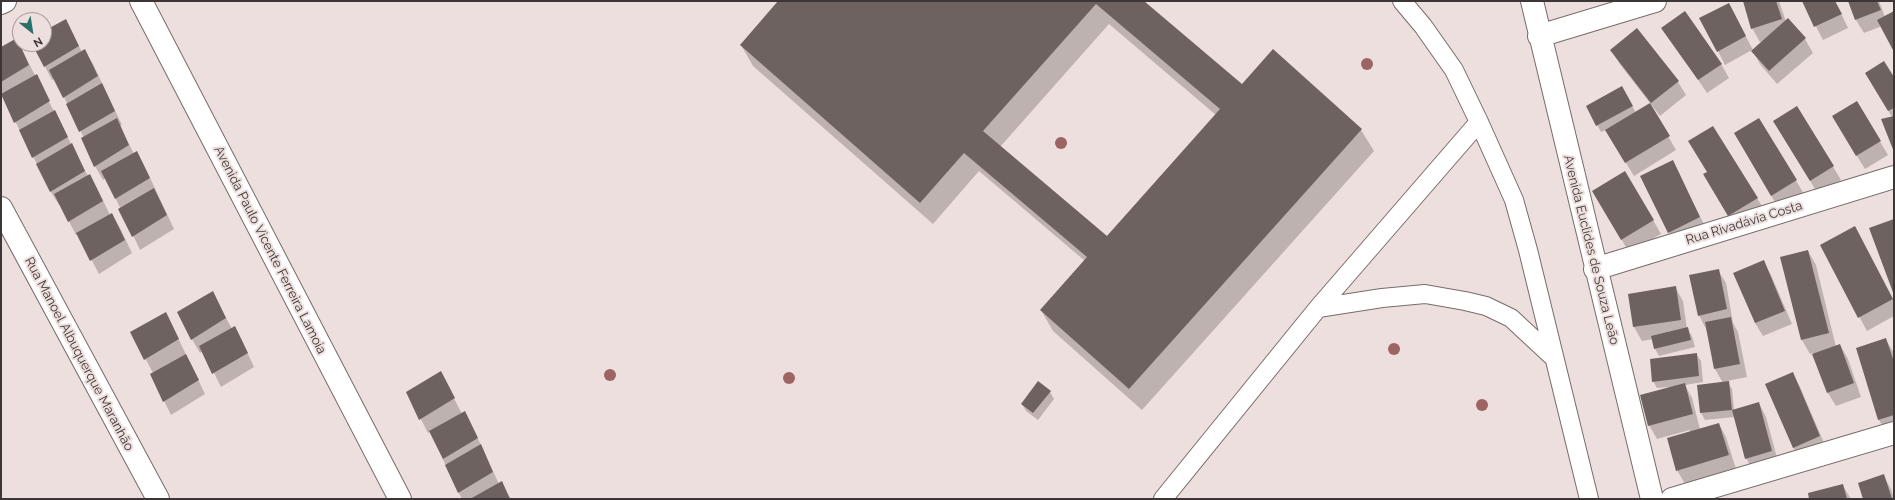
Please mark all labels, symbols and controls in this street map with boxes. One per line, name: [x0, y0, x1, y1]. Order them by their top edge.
north arrow: [12, 12, 52, 52]
text: N: [31, 34, 45, 50]
street label: Avenida Paulo Vicente Ferreira Lamoia: [211, 143, 329, 357]
street label: Avenida Euclides de Souza Leão: [1560, 154, 1622, 346]
street label: Rua Rivadávia Costa: [1684, 198, 1804, 248]
street label: Rua Manoel Albuquerque Maranhão: [21, 254, 137, 454]

